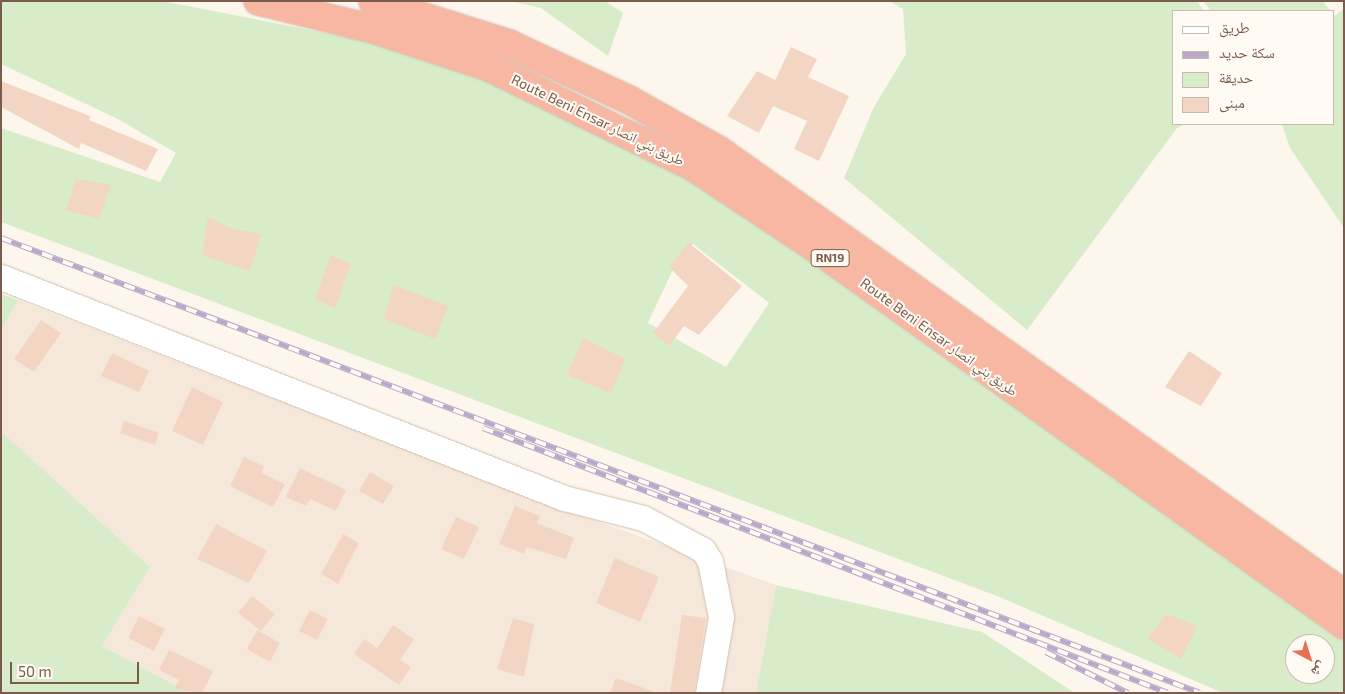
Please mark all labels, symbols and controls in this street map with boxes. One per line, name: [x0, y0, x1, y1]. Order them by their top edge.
legend: [1172, 10, 1335, 125]
text: طريق: [1219, 18, 1250, 36]
text: سكة حديد: [1219, 43, 1275, 61]
text: حديقة: [1219, 68, 1253, 86]
street label: Route Beni Ensar طريق بني انصار: [509, 71, 687, 169]
text: مبنى: [1219, 93, 1245, 111]
road number: RN19: [810, 248, 850, 268]
street label: Route Beni Ensar طريق بني انصار: [857, 274, 1021, 400]
north arrow: [1285, 634, 1335, 684]
scale bar: [12, 652, 141, 684]
text: ش: [1308, 659, 1330, 681]
text: 50 m: [18, 662, 52, 680]

